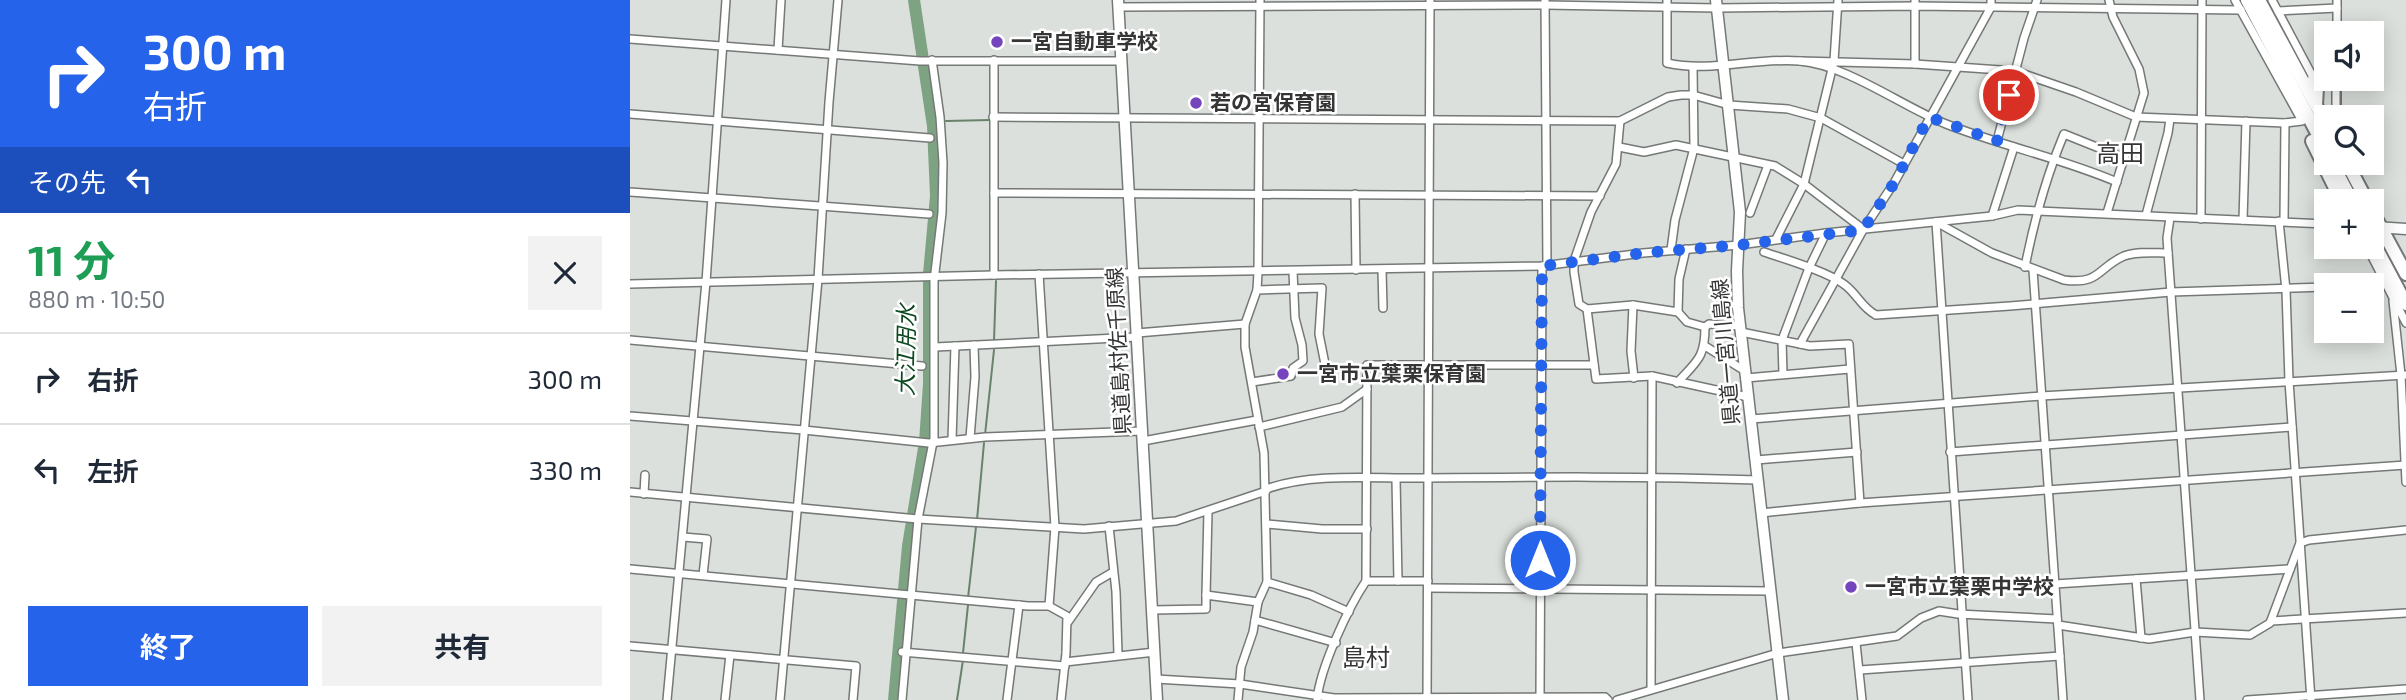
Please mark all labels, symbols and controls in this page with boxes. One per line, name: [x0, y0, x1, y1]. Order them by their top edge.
text: 300 m: [143, 21, 286, 80]
map controls: [2314, 21, 2384, 343]
button: sound: [2314, 21, 2384, 91]
icon: right: [28, 28, 119, 119]
place label: 一宮自動車学校: [1011, 28, 1158, 53]
marker: 一宮自動車学校: [989, 34, 1005, 50]
pin: [1979, 65, 2039, 125]
icon: arrive: [1990, 76, 2028, 114]
text: 右折: [143, 86, 207, 124]
place label: 若の宮保育園: [1210, 89, 1336, 114]
marker: 若の宮保育園: [1188, 95, 1204, 111]
button: search: [2314, 105, 2384, 175]
district label: 高田: [2096, 138, 2144, 167]
icon: left: [120, 161, 158, 199]
text: その先: [28, 166, 106, 197]
button: +: [2314, 189, 2384, 259]
text: 11 分: [28, 234, 115, 284]
button: close: [528, 236, 602, 310]
street label: 県道島村佐千原線: [1101, 267, 1134, 436]
button: −: [2314, 273, 2384, 343]
street label: 県道一宮川島線: [1706, 278, 1743, 426]
text: 880 m · 10:50: [28, 285, 165, 313]
water label: 大江用水: [890, 301, 920, 396]
icon: right: [28, 360, 66, 398]
place label: 一宮市立葉栗保育園: [1297, 360, 1486, 385]
text: 300 m: [528, 363, 602, 394]
text: 右折: [87, 364, 139, 395]
marker: 一宮市立葉栗保育園: [1275, 366, 1291, 382]
icon: left: [28, 451, 66, 489]
text: 330 m: [529, 454, 602, 485]
text: 左折: [87, 455, 139, 486]
position arrow: [1503, 523, 1577, 597]
place label: 一宮市立葉栗中学校: [1865, 573, 2054, 598]
marker: 一宮市立葉栗中学校: [1843, 579, 1859, 595]
button: 終了: [28, 606, 308, 686]
button: 共有: [322, 606, 602, 686]
district label: 島村: [1342, 642, 1390, 671]

